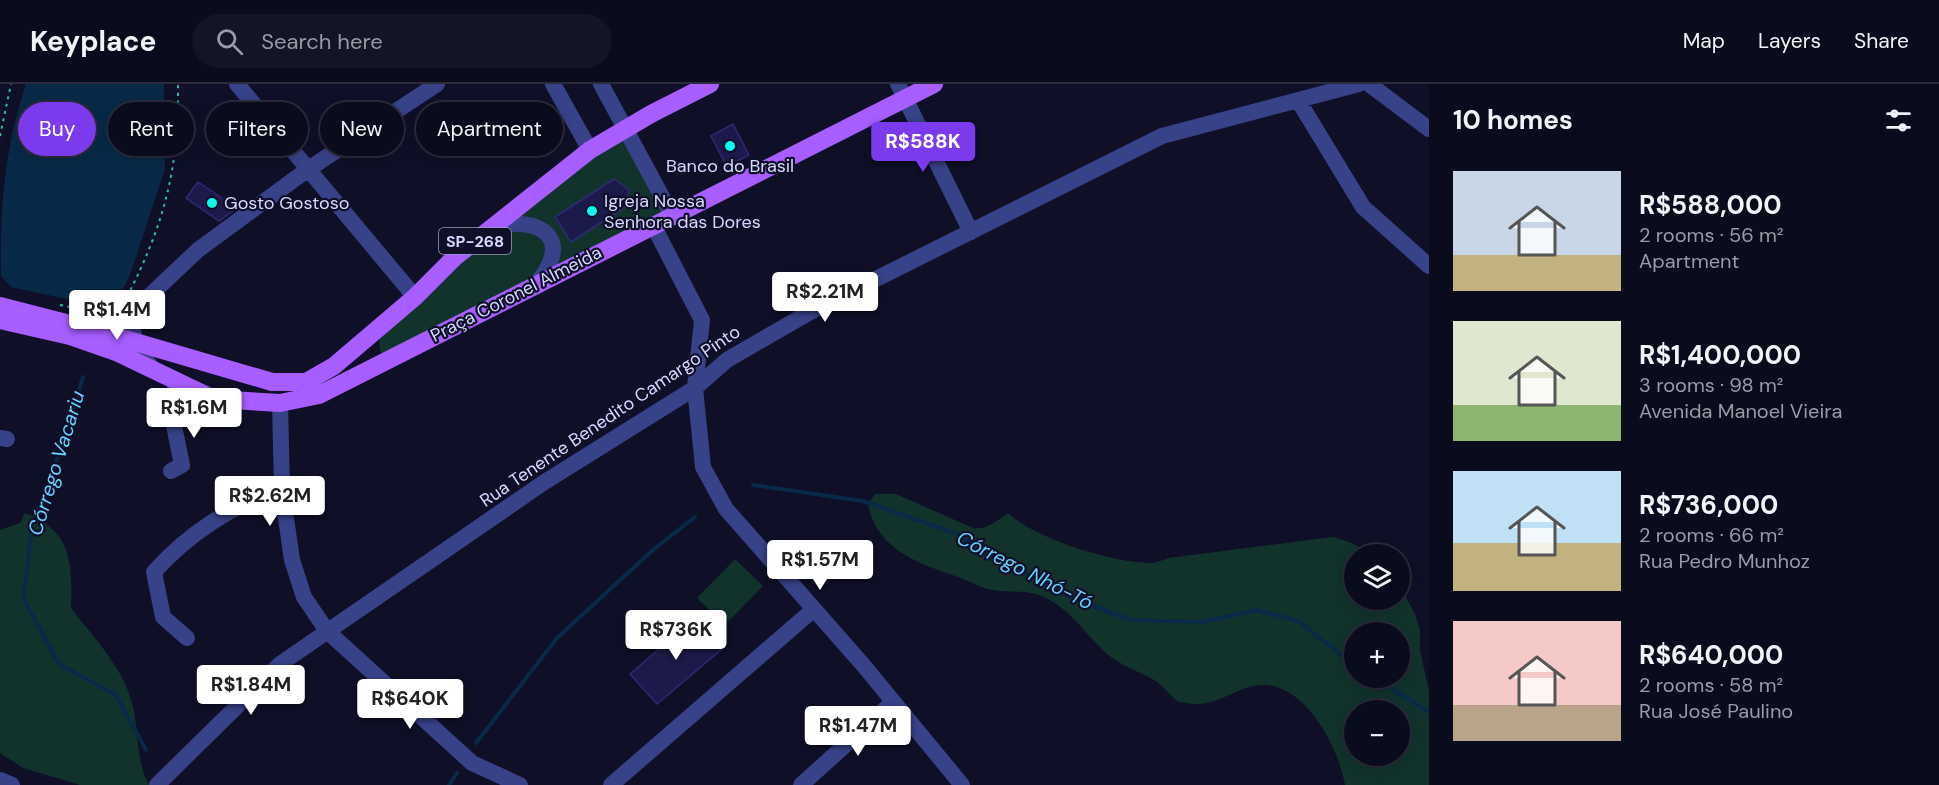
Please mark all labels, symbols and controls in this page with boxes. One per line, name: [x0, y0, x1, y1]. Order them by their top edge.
search box: [192, 14, 612, 68]
text: Keyplace: [30, 23, 156, 60]
icon: search: [213, 25, 246, 58]
text: Search here: [261, 27, 383, 56]
text: Map: [1683, 27, 1725, 55]
text: Layers: [1758, 27, 1821, 55]
text: Share: [1854, 27, 1909, 55]
chip: Buy: [18, 102, 96, 156]
chip: Rent: [108, 102, 194, 156]
chip: Filters: [206, 102, 308, 156]
chip: New: [320, 102, 404, 156]
chip: Apartment: [416, 102, 563, 156]
text: 10 homes: [1453, 103, 1573, 137]
icon: filters: [1882, 104, 1915, 137]
pin: R$588K: [874, 122, 972, 173]
text: R$588K: [885, 128, 961, 154]
marker: Banco do Brasil: [723, 139, 737, 153]
place label: Banco do Brasil: [666, 154, 794, 178]
text: R$588,000: [1639, 188, 1782, 222]
place label: Igreja Nossa Senhora das Dores: [604, 189, 761, 234]
place label: Gosto Gostoso: [224, 191, 349, 215]
icon: home: [1501, 195, 1573, 267]
marker: Gosto Gostoso: [205, 196, 219, 210]
marker: Igreja Nossa Senhora das Dores: [585, 204, 599, 218]
text: 2 rooms · 56 m²: [1639, 222, 1784, 248]
road number: SP-268: [439, 228, 511, 254]
street label: Praça Coronel Almeida: [426, 240, 606, 348]
text: Apartment: [1639, 248, 1739, 274]
pin: R$2.21M: [770, 272, 880, 323]
text: R$2.21M: [786, 278, 864, 304]
pin: R$1.4M: [68, 290, 166, 341]
text: R$1.4M: [83, 296, 151, 322]
street label: Rua Tenente Benedito Camargo Pinto: [475, 320, 745, 512]
text: R$1,400,000: [1639, 338, 1801, 372]
icon: home: [1501, 345, 1573, 417]
text: 3 rooms · 98 m²: [1639, 372, 1783, 398]
water label: Córrego Vacariu: [22, 387, 90, 539]
pin: R$1.6M: [145, 388, 243, 439]
text: R$1.6M: [161, 394, 227, 420]
text: Avenida Manoel Vieira: [1639, 398, 1842, 424]
pin: R$2.62M: [215, 476, 325, 527]
text: R$2.62M: [229, 482, 311, 508]
text: R$736,000: [1639, 488, 1778, 522]
icon: home: [1501, 495, 1573, 567]
text: 2 rooms · 66 m²: [1639, 522, 1784, 548]
water label: Córrego Nhó-Tó: [953, 525, 1097, 615]
pin: R$1.57M: [765, 540, 875, 591]
map controls: [1344, 544, 1410, 766]
button: layers: [1344, 544, 1410, 610]
text: R$1.57M: [781, 546, 859, 572]
text: Rua Pedro Munhoz: [1639, 548, 1810, 574]
pin: R$736K: [627, 610, 725, 661]
text: R$736K: [639, 616, 713, 642]
button: +: [1344, 622, 1410, 688]
text: R$640,000: [1639, 638, 1783, 672]
icon: home: [1501, 645, 1573, 717]
pin: R$1.84M: [196, 665, 306, 716]
text: R$1.84M: [211, 671, 291, 697]
text: 2 rooms · 58 m²: [1639, 672, 1783, 698]
pin: R$640K: [361, 679, 459, 730]
text: R$640K: [371, 685, 449, 711]
text: Rua José Paulino: [1639, 698, 1793, 724]
button: −: [1344, 700, 1410, 766]
pin: R$1.47M: [803, 706, 913, 757]
text: R$1.47M: [819, 712, 897, 738]

